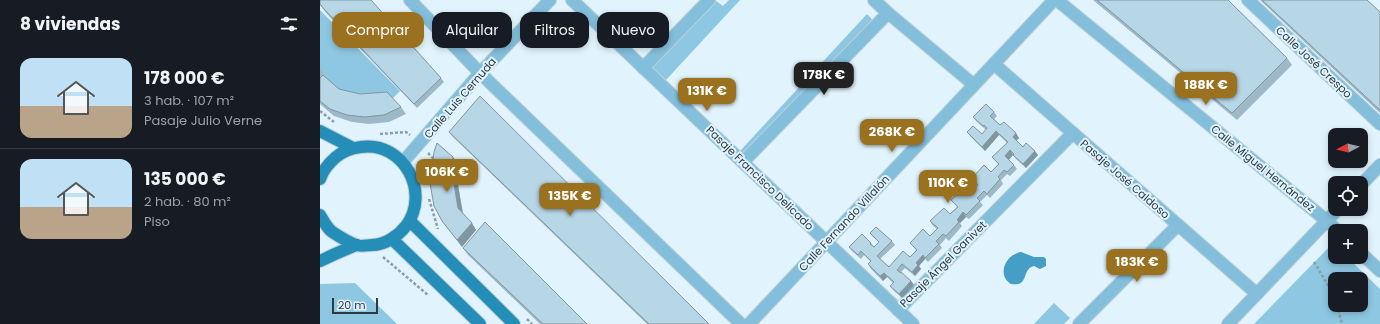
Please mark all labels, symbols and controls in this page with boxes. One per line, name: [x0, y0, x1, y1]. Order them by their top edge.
text: 8 viviendas: [20, 12, 120, 36]
chip: Comprar: [332, 12, 424, 48]
chip: Alquilar: [432, 12, 512, 48]
chip: Filtros: [520, 12, 589, 48]
chip: Nuevo: [597, 12, 669, 48]
icon: filters: [278, 13, 300, 35]
street label: Calle José Crespo: [1272, 22, 1356, 102]
street label: Calle Luis Cernuda: [420, 54, 500, 142]
pin: 178K €: [791, 62, 857, 96]
text: 178K €: [803, 65, 845, 84]
text: 178 000 €: [144, 66, 225, 90]
pin: 188K €: [1173, 72, 1239, 106]
icon: home: [52, 74, 100, 122]
text: 188K €: [1184, 75, 1228, 94]
pin: 131K €: [674, 78, 740, 112]
text: 131K €: [687, 81, 727, 100]
text: 3 hab. · 107 m²: [144, 91, 234, 110]
text: Pasaje Julio Verne: [144, 111, 262, 130]
pin: 268K €: [859, 119, 925, 153]
street label: Calle Miguel Hernández: [1208, 121, 1318, 215]
street label: Pasaje Francisco Delicado: [703, 122, 817, 234]
text: 268K €: [869, 122, 915, 141]
north arrow: [1328, 128, 1368, 168]
map controls: [1328, 128, 1368, 312]
street label: Pasaje José Caldoso: [1077, 136, 1173, 222]
pin: 106K €: [414, 159, 480, 193]
text: 106K €: [425, 162, 469, 181]
text: 135 000 €: [144, 167, 226, 191]
pin: 110K €: [915, 170, 981, 204]
street label: Calle Fernando Villalón: [795, 171, 893, 275]
text: 110K €: [928, 173, 968, 192]
icon: home: [52, 175, 100, 223]
button: locate: [1328, 176, 1368, 216]
pin: 135K €: [537, 183, 603, 217]
text: 135K €: [548, 186, 592, 205]
text: 2 hab. · 80 m²: [144, 192, 231, 211]
text: Piso: [144, 212, 170, 231]
street label: Pasaje Ángel Ganivet: [896, 217, 990, 311]
button: +: [1328, 224, 1368, 264]
pin: 183K €: [1104, 249, 1170, 283]
text: 183K €: [1115, 252, 1159, 271]
button: −: [1328, 272, 1368, 312]
scale bar: [332, 296, 378, 315]
text: 20 m: [338, 297, 366, 313]

